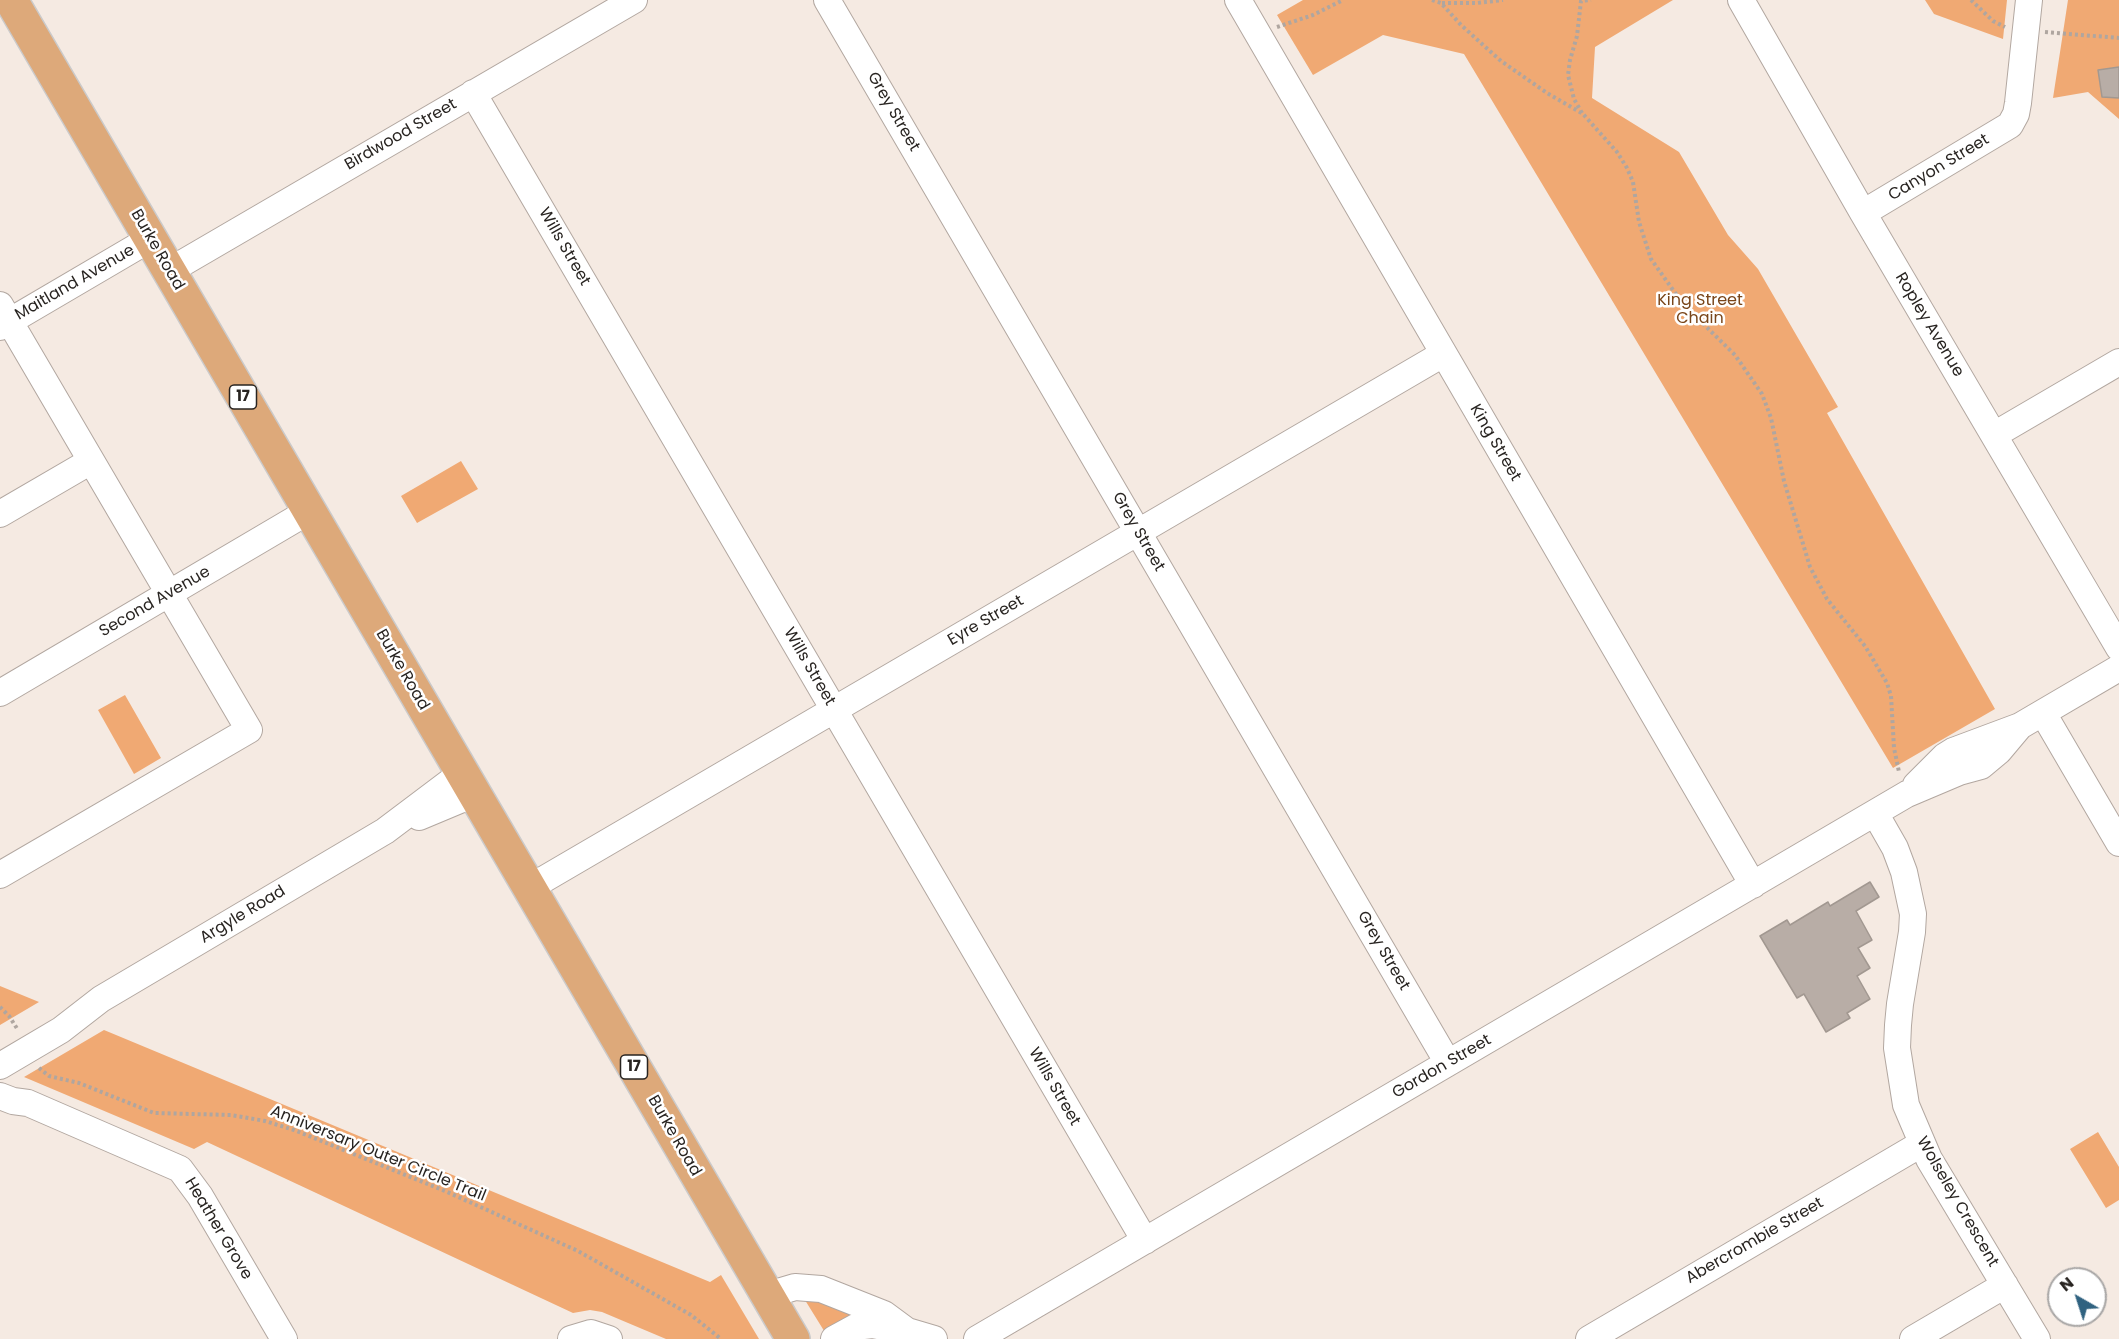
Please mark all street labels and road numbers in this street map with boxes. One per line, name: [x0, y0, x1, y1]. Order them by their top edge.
street label: Grey Street: [863, 69, 923, 155]
street label: Birdwood Street: [342, 95, 460, 175]
street label: Canyon Street: [1885, 130, 1993, 206]
street label: Wills Street: [534, 205, 594, 289]
street label: Burke Road: [126, 206, 188, 294]
street label: Maitland Avenue: [12, 241, 138, 325]
street label: Ropley Avenue: [1890, 269, 1968, 381]
road number: 17: [230, 385, 256, 409]
street label: King Street: [1465, 401, 1525, 485]
street label: Grey Street: [1108, 489, 1168, 575]
street label: Second Avenue: [96, 563, 214, 641]
street label: Eyre Street: [945, 592, 1027, 650]
street label: Wills Street: [779, 625, 839, 709]
street label: Burke Road: [371, 626, 433, 714]
street label: Argyle Road: [197, 882, 289, 948]
street label: Grey Street: [1353, 908, 1413, 994]
street label: Gordon Street: [1389, 1031, 1495, 1103]
street label: Wills Street: [1024, 1045, 1084, 1129]
road number: 17: [620, 1055, 648, 1079]
street label: Burke Road: [643, 1092, 705, 1180]
street label: Anniversary Outer Circle Trail: [267, 1102, 489, 1206]
street label: Wolseley Crescent: [1912, 1133, 2002, 1271]
street label: Heather Grove: [180, 1175, 256, 1283]
street label: Abercrombie Street: [1683, 1194, 1827, 1288]

